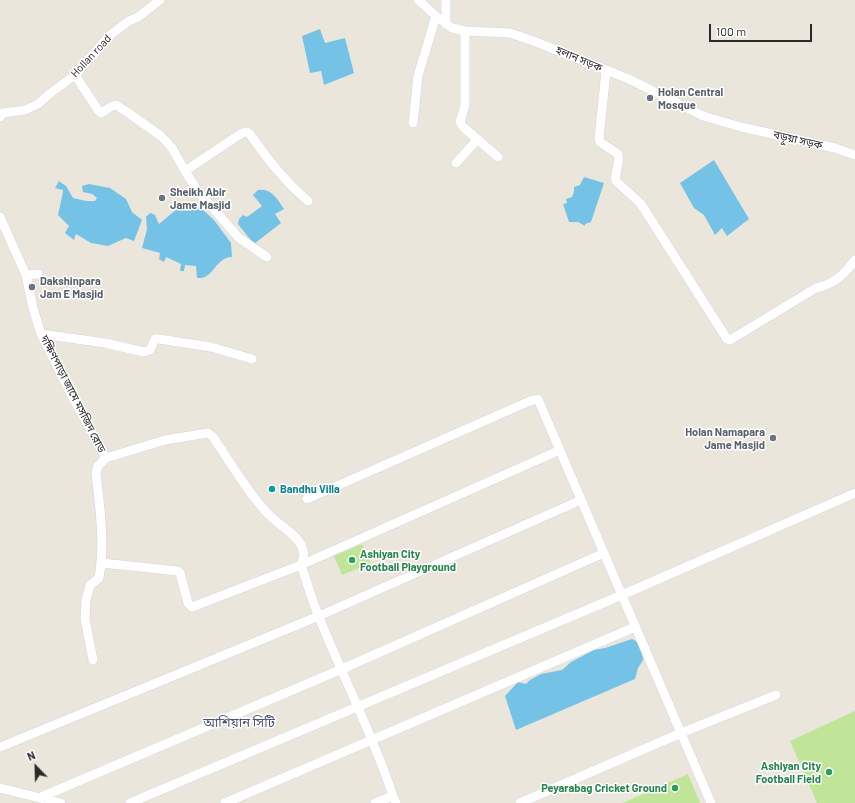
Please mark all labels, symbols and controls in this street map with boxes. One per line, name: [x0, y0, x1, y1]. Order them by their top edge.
scale bar: [711, 16, 814, 42]
text: 100 m: [716, 24, 746, 38]
street label: Hollan road: [68, 32, 114, 80]
street label: হলান সড়ক: [554, 43, 604, 75]
place label: Holan Central Mosque: [658, 85, 723, 111]
marker: Holan Central Mosque: [645, 93, 655, 103]
street label: বড়ুয়া সড়ক: [772, 128, 824, 152]
place label: Sheikh Abir Jame Masjid: [170, 185, 231, 211]
marker: Sheikh Abir Jame Masjid: [157, 193, 167, 203]
place label: Dakshinpara Jam E Masjid: [40, 274, 103, 300]
marker: Dakshinpara Jam E Masjid: [27, 282, 37, 292]
street label: দক্ষিণপাড়া জামে মসজিদ রোড: [38, 333, 108, 455]
place label: Holan Namapara Jame Masjid: [685, 425, 765, 451]
marker: Holan Namapara Jame Masjid: [768, 433, 778, 443]
place label: Bandhu Villa: [280, 482, 340, 496]
marker: Bandhu Villa: [267, 484, 277, 494]
place label: Ashiyan City Football Playground: [360, 547, 456, 573]
marker: Ashiyan City Football Playground: [347, 555, 357, 565]
district label: আশিয়ান সিটি: [203, 715, 275, 731]
north arrow: [16, 747, 56, 787]
text: N: [25, 748, 37, 763]
place label: Ashiyan City Football Field: [756, 759, 821, 785]
marker: Ashiyan City Football Field: [824, 767, 834, 777]
place label: Peyarabag Cricket Ground: [541, 781, 667, 795]
marker: Peyarabag Cricket Ground: [670, 783, 680, 793]

